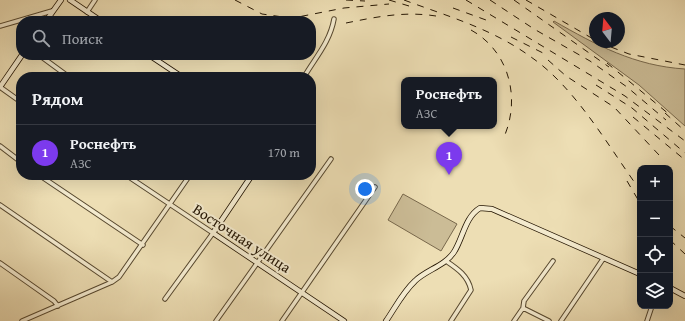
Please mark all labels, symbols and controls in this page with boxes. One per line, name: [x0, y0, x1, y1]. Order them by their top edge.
north arrow: [589, 12, 625, 48]
search box: [16, 16, 316, 60]
icon: search: [30, 27, 52, 49]
text: Поиск: [62, 28, 103, 49]
popup: [401, 77, 497, 129]
text: Роснефть: [416, 83, 482, 104]
text: Рядом: [32, 86, 83, 111]
text: АЗС: [416, 104, 437, 123]
text: Роснефть: [70, 133, 136, 154]
pin: 1: [436, 142, 462, 175]
text: 1: [42, 143, 48, 162]
text: 170 m: [268, 143, 300, 162]
text: АЗС: [70, 154, 92, 173]
map controls: [637, 165, 673, 309]
button: +: [637, 165, 673, 201]
your location: [355, 179, 375, 199]
street label: Восточная улица: [189, 198, 296, 278]
button: −: [637, 201, 673, 237]
button: locate: [637, 237, 673, 273]
button: layers: [637, 273, 673, 309]

